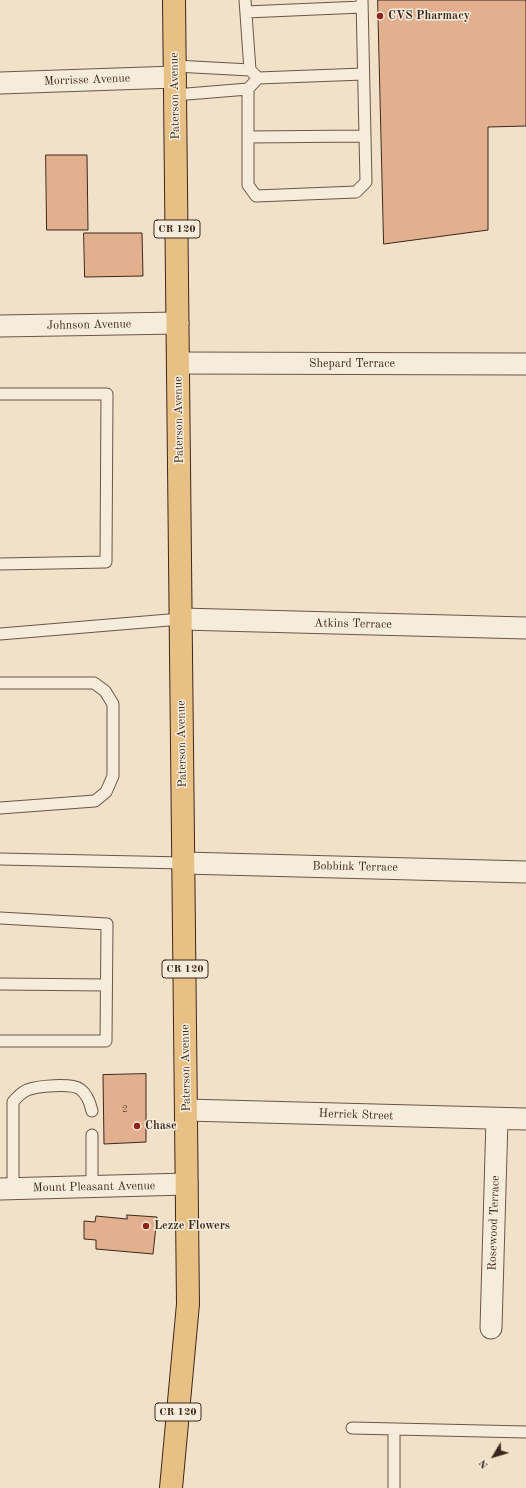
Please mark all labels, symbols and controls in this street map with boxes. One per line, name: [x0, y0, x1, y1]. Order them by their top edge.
place label: CVS Pharmacy: [388, 9, 470, 23]
marker: CVS Pharmacy: [375, 11, 385, 21]
street label: Paterson Avenue: [167, 52, 183, 140]
street label: Morrisse Avenue: [44, 71, 130, 89]
road number: CR 120: [154, 220, 200, 238]
street label: Johnson Avenue: [47, 317, 131, 333]
street label: Shepard Terrace: [309, 357, 395, 371]
street label: Paterson Avenue: [171, 376, 187, 464]
street label: Atkins Terrace: [314, 616, 392, 632]
street label: Paterson Avenue: [174, 700, 190, 788]
street label: Bobbink Terrace: [312, 859, 398, 875]
road number: CR 120: [162, 960, 208, 978]
street label: Paterson Avenue: [178, 1024, 194, 1112]
house number: 2: [122, 1103, 128, 1115]
street label: Herrick Street: [318, 1107, 394, 1123]
place label: Chase: [145, 1119, 177, 1133]
marker: Chase: [132, 1121, 142, 1131]
street label: Rosewood Terrace: [485, 1175, 503, 1271]
street label: Mount Pleasant Avenue: [33, 1179, 155, 1195]
place label: Lezze Flowers: [154, 1219, 230, 1233]
marker: Lezze Flowers: [141, 1221, 151, 1231]
road number: CR 120: [155, 1403, 201, 1421]
north arrow: [474, 1436, 514, 1476]
text: N: [477, 1457, 491, 1470]

